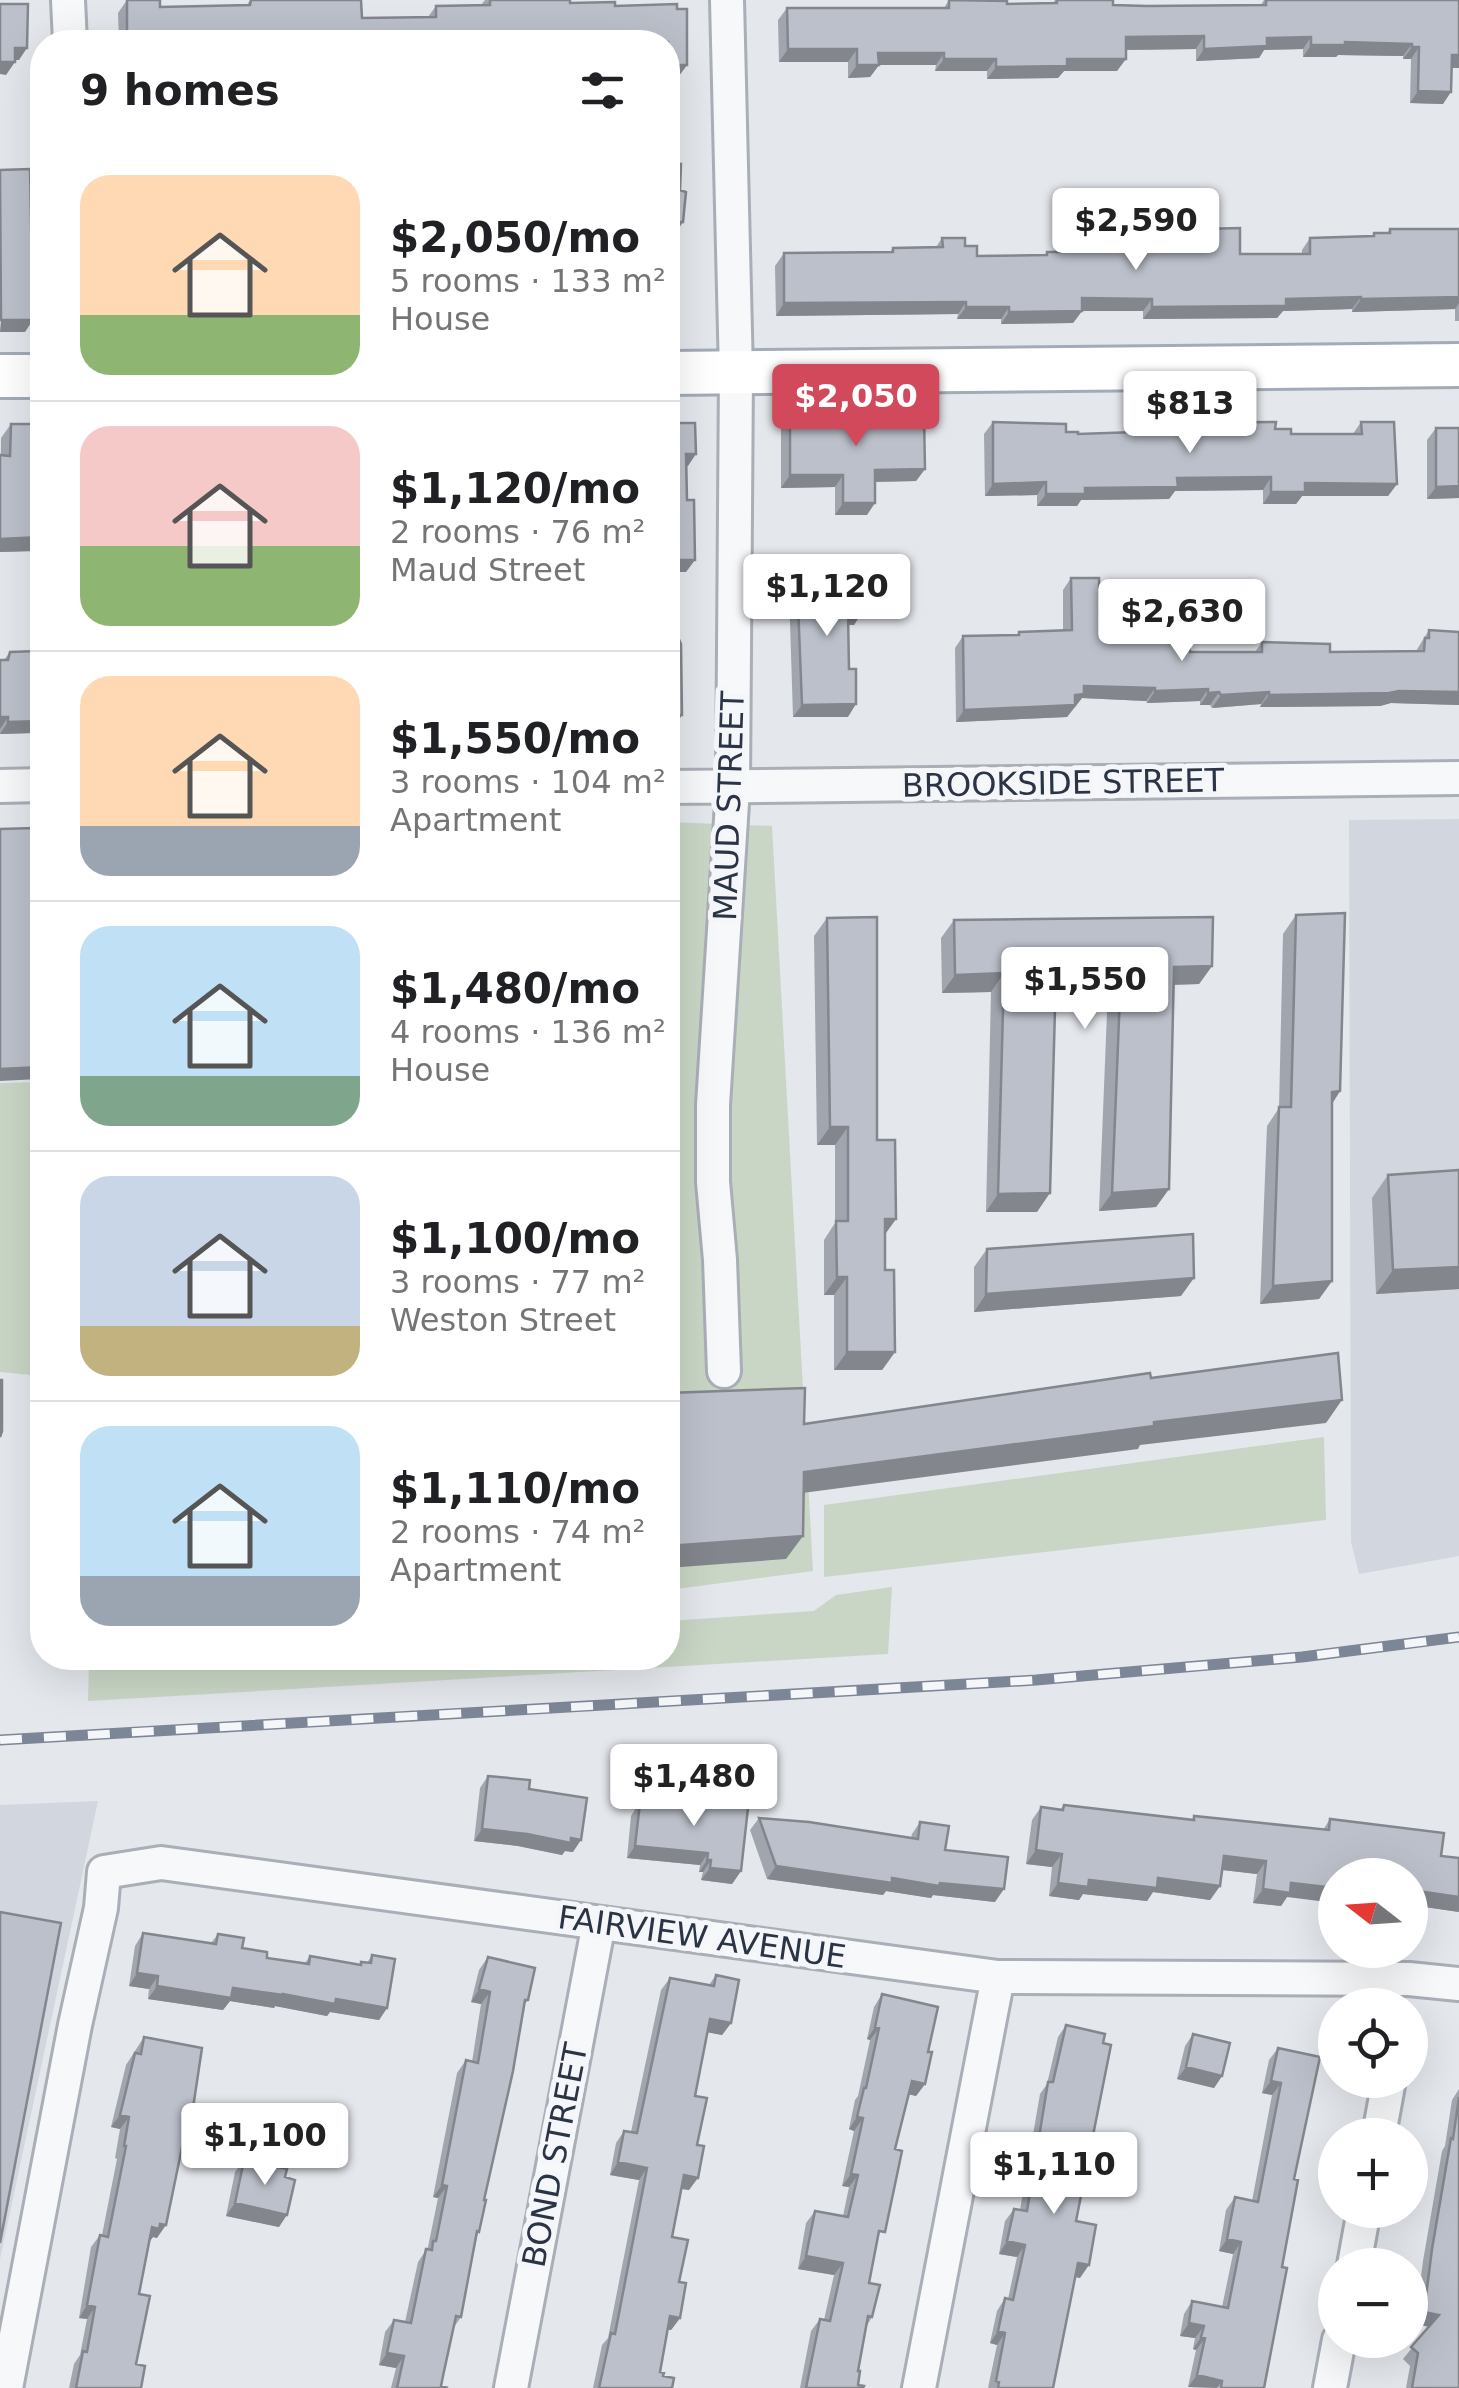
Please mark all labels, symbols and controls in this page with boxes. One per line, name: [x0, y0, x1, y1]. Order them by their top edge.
icon: filters: [575, 63, 630, 118]
text: 9 homes: [80, 66, 280, 115]
pin: $2,590: [1055, 188, 1217, 273]
text: $2,590: [1074, 201, 1198, 239]
text: $2,050/mo: [390, 213, 640, 262]
icon: home: [160, 215, 280, 335]
text: 5 rooms · 133 m²: [390, 262, 666, 300]
text: House: [390, 300, 490, 338]
pin: $2,050: [775, 364, 937, 449]
pin: $813: [1131, 371, 1249, 456]
text: $2,050: [794, 377, 918, 415]
text: $813: [1145, 384, 1235, 422]
text: $1,120/mo: [390, 464, 640, 513]
icon: home: [160, 466, 280, 586]
text: 2 rooms · 76 m²: [390, 513, 645, 551]
text: Maud Street: [390, 551, 585, 589]
pin: $1,120: [746, 554, 908, 639]
text: $1,120: [765, 567, 889, 605]
pin: $2,630: [1101, 579, 1263, 664]
text: $2,630: [1120, 592, 1244, 630]
street label: MAUD STREET: [706, 690, 752, 921]
text: $1,550/mo: [390, 714, 640, 763]
icon: home: [160, 716, 280, 836]
street label: BROOKSIDE STREET: [901, 761, 1225, 805]
text: 3 rooms · 104 m²: [390, 763, 666, 801]
text: Apartment: [390, 801, 561, 839]
pin: $1,550: [1004, 947, 1166, 1032]
text: $1,550: [1023, 960, 1147, 998]
text: $1,480/mo: [390, 964, 640, 1013]
icon: home: [160, 966, 280, 1086]
text: 4 rooms · 136 m²: [390, 1013, 666, 1051]
text: House: [390, 1051, 490, 1089]
text: $1,100/mo: [390, 1214, 640, 1263]
icon: home: [160, 1216, 280, 1336]
text: 3 rooms · 77 m²: [390, 1263, 645, 1301]
text: Weston Street: [390, 1301, 616, 1339]
text: $1,110/mo: [390, 1464, 640, 1513]
icon: home: [160, 1466, 280, 1586]
text: 2 rooms · 74 m²: [390, 1513, 645, 1551]
text: Apartment: [390, 1551, 561, 1589]
pin: $1,480: [613, 1744, 775, 1829]
text: $1,480: [632, 1757, 756, 1795]
north arrow: [1318, 1858, 1428, 1968]
map controls: [1318, 1858, 1428, 2358]
street label: FAIRVIEW AVENUE: [556, 1898, 848, 1976]
button: locate: [1318, 1988, 1428, 2098]
street label: BOND STREET: [515, 2039, 595, 2270]
pin: $1,100: [184, 2103, 346, 2188]
text: $1,100: [203, 2116, 327, 2154]
button: +: [1318, 2118, 1428, 2228]
pin: $1,110: [973, 2132, 1135, 2217]
text: $1,110: [992, 2145, 1116, 2183]
button: −: [1318, 2248, 1428, 2358]

